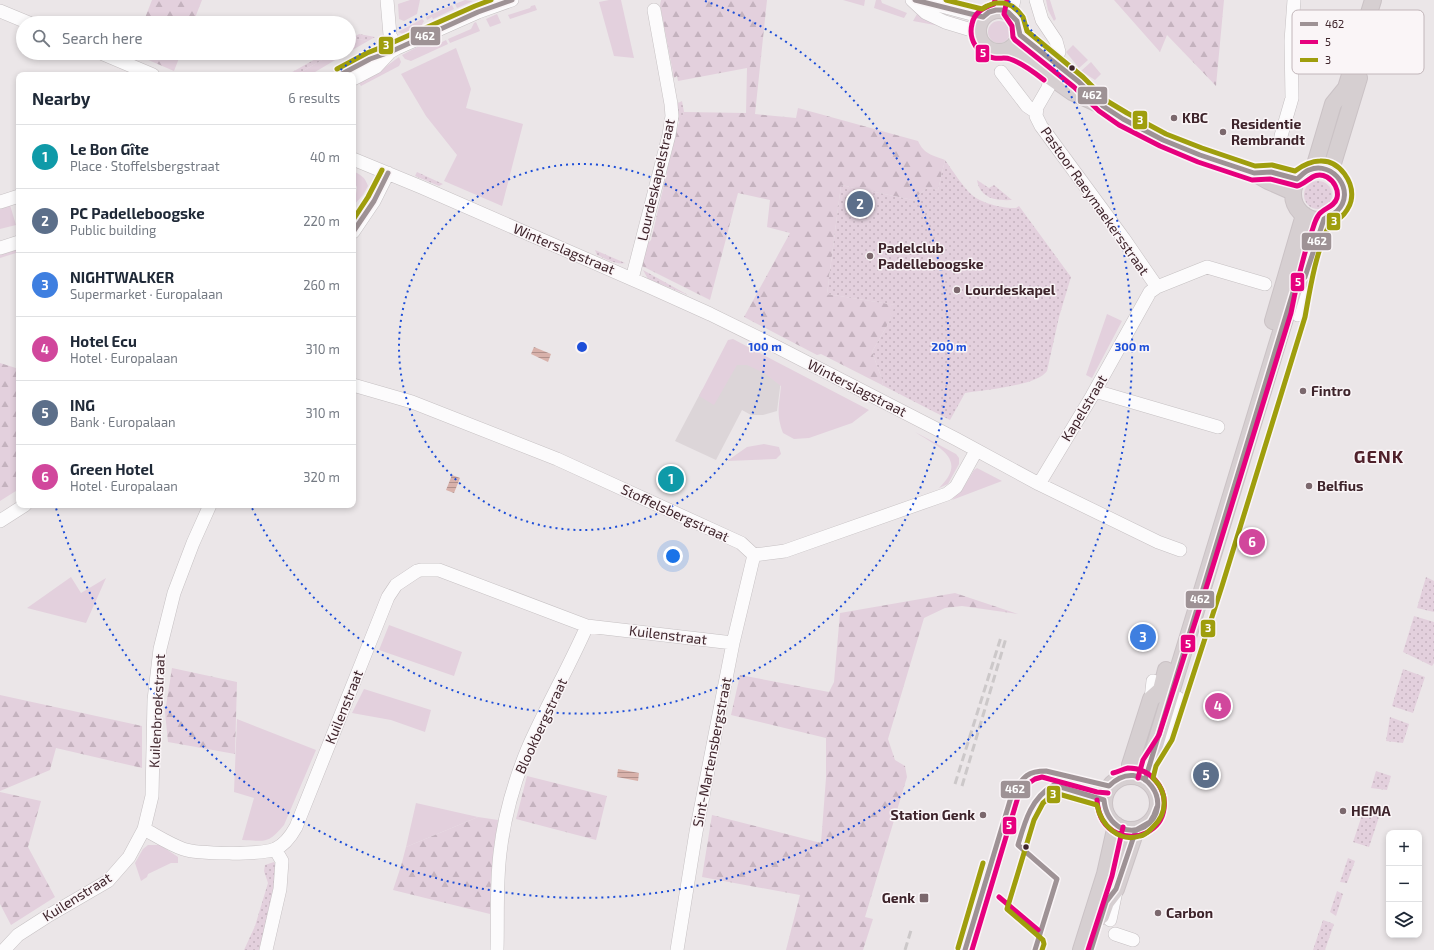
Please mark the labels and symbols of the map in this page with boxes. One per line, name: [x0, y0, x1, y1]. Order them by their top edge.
legend: [1292, 10, 1424, 74]
text: 462: [1325, 17, 1344, 30]
line badge: 462: [410, 26, 441, 46]
text: 462: [415, 29, 435, 42]
text: 5: [1325, 35, 1331, 48]
line badge: 3: [378, 36, 394, 55]
text: 3: [383, 38, 389, 51]
line badge: 5: [975, 44, 990, 63]
text: 5: [980, 46, 986, 59]
text: 3: [1325, 53, 1331, 66]
unlabelled marker: [1067, 63, 1077, 73]
line badge: 462: [1077, 86, 1108, 105]
text: 462: [1082, 88, 1102, 101]
place label: KBC: [1182, 109, 1208, 126]
line badge: 3: [1132, 110, 1148, 130]
text: 3: [1137, 113, 1143, 126]
marker: KBC: [1169, 113, 1179, 123]
place label: Residentie Rembrandt: [1231, 115, 1305, 148]
street label: Lourdeskapelstraat: [633, 117, 678, 243]
street label: Pastoor Raeymaekersstraat: [1038, 123, 1153, 278]
marker: Residentie Rembrandt: [1218, 127, 1228, 137]
pin: 2: [847, 189, 873, 219]
line badge: 3: [1326, 212, 1341, 231]
text: 3: [1331, 214, 1337, 227]
street label: Winterslagstraat: [511, 219, 618, 278]
line badge: 462: [1301, 232, 1332, 251]
text: 462: [1307, 234, 1327, 247]
place label: Padelclub Padelleboogske: [878, 239, 984, 272]
marker: Padelclub Padelleboogske: [865, 251, 875, 261]
line badge: 5: [1290, 272, 1305, 292]
text: 5: [1295, 275, 1301, 288]
place label: Lourdeskapel: [965, 281, 1056, 298]
marker: Lourdeskapel: [952, 285, 962, 295]
text: 100 m: [748, 339, 782, 353]
text: 200 m: [931, 339, 967, 353]
text: 300 m: [1114, 339, 1150, 353]
centre of rings: [575, 340, 589, 354]
street label: Winterslagstraat: [805, 355, 910, 420]
street label: Kapelstraat: [1057, 371, 1110, 444]
place label: Fintro: [1311, 382, 1351, 399]
marker: Fintro: [1298, 386, 1308, 396]
district label: GENK: [1354, 445, 1404, 467]
pin: 1: [658, 464, 684, 494]
place label: Belfius: [1317, 477, 1363, 494]
street label: Stoffelsbergstraat: [618, 480, 732, 545]
marker: Belfius: [1304, 481, 1314, 491]
pin: 6: [1239, 527, 1265, 557]
your location: [663, 546, 683, 566]
line badge: 462: [1185, 590, 1215, 609]
text: 462: [1190, 592, 1210, 605]
line badge: 3: [1200, 619, 1216, 638]
street label: Kuilenstraat: [628, 621, 708, 648]
text: 3: [1205, 621, 1211, 634]
pin: 3: [1130, 622, 1156, 652]
line badge: 5: [1180, 634, 1196, 653]
text: 5: [1185, 637, 1191, 650]
street label: Kuilenbroekstraat: [145, 653, 168, 768]
street label: Kuilenstraat: [321, 667, 366, 746]
street label: Blookbergstraat: [511, 675, 570, 776]
street label: Sint-Martensbergstraat: [689, 676, 734, 828]
pin: 4: [1205, 691, 1231, 721]
pin: 5: [1193, 760, 1219, 790]
line badge: 462: [1000, 780, 1031, 799]
text: 462: [1005, 782, 1025, 795]
line badge: 3: [1046, 785, 1061, 804]
text: 3: [1050, 787, 1056, 800]
place label: HEMA: [1351, 802, 1392, 819]
place label: Station Genk: [891, 806, 975, 823]
marker: HEMA: [1338, 806, 1348, 816]
marker: Station Genk: [978, 810, 988, 820]
line badge: 5: [1002, 816, 1017, 835]
text: 5: [1006, 818, 1012, 831]
unlabelled marker: [1021, 842, 1031, 852]
street label: Kuilenstraat: [39, 869, 114, 925]
place label: Genk: [882, 889, 915, 906]
marker: Genk: [918, 892, 930, 904]
place label: Carbon: [1166, 904, 1213, 921]
marker: Carbon: [1153, 908, 1163, 918]

